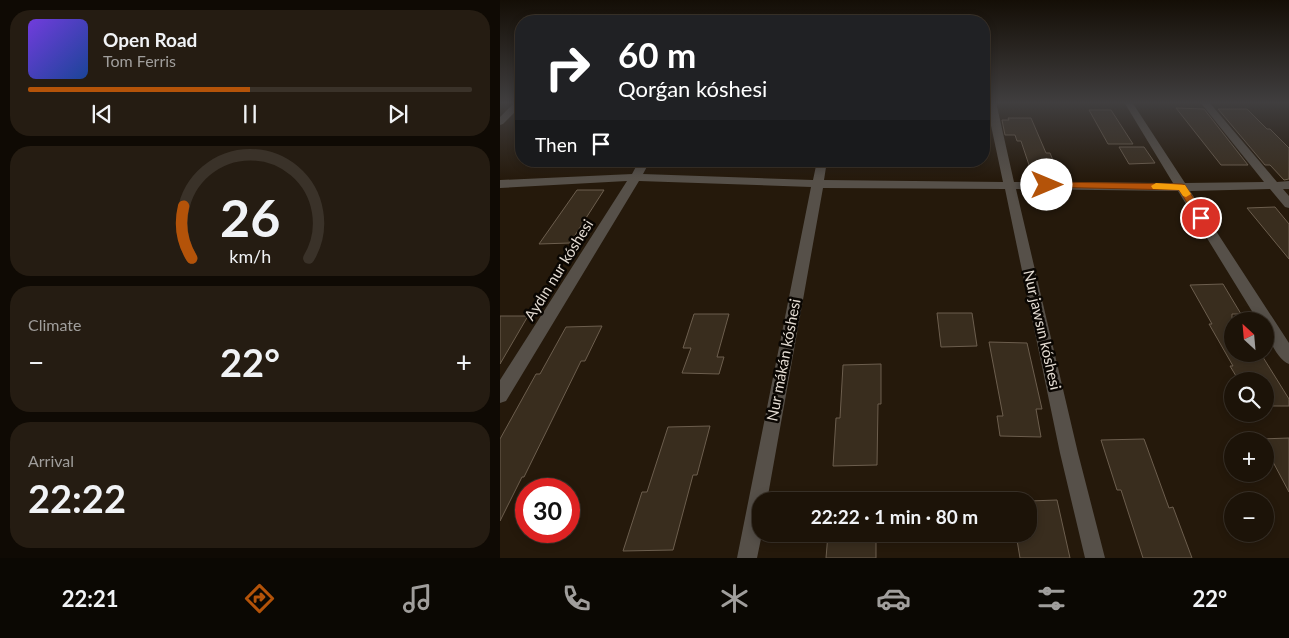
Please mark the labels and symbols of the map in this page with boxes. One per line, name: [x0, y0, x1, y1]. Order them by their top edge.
position arrow: [1020, 158, 1072, 210]
pin: [1180, 197, 1222, 239]
street label: Aydın nur kóshesi: [520, 216, 596, 323]
street label: Nur jawsın kóshesi: [1020, 268, 1065, 391]
street label: Nur mákán kóshesi: [762, 297, 804, 423]
north arrow: [1224, 312, 1274, 362]
speed limit sign: 30: [515, 478, 580, 543]

